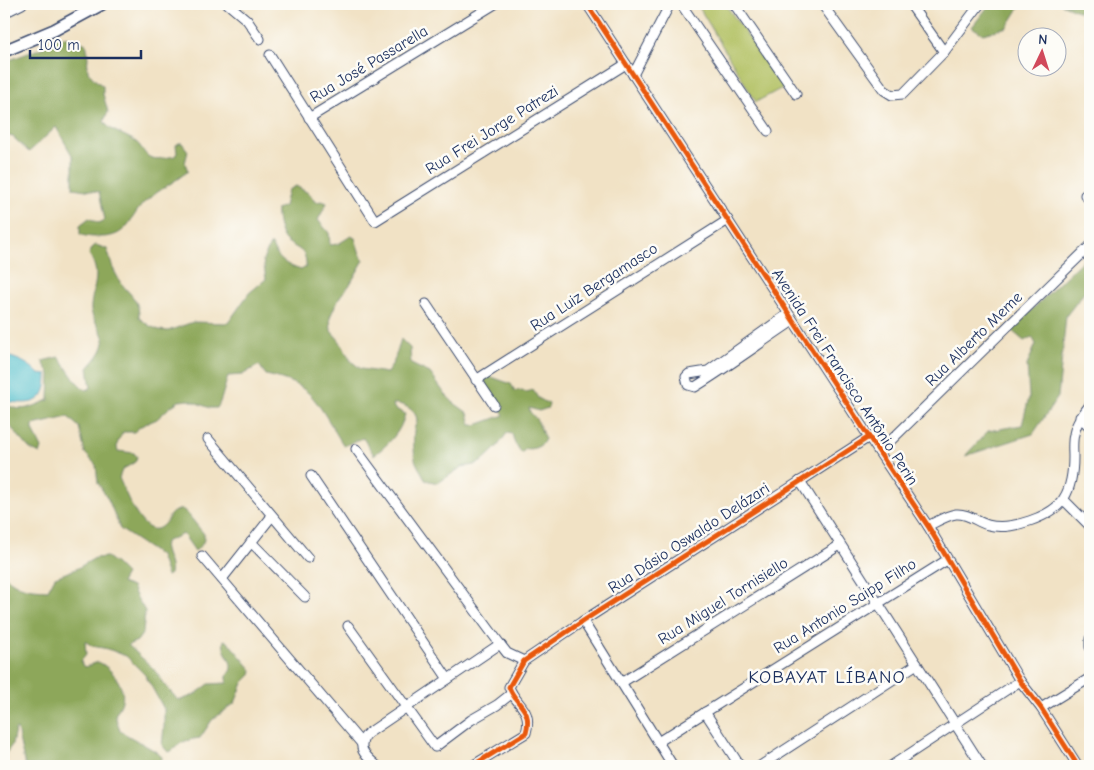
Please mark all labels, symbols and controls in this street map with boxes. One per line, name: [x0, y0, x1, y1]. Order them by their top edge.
street label: Rua José Passarella: [307, 22, 431, 106]
scale bar: [30, 28, 141, 60]
north arrow: [1016, 28, 1066, 78]
text: N: [1038, 31, 1048, 48]
text: 100 m: [38, 36, 80, 54]
street label: Rua Frei Jorge Patrezi: [422, 82, 562, 178]
street label: Rua Luiz Bergamasco: [527, 239, 661, 335]
street label: Avenida Frei Francisco Antônio Perin: [768, 265, 922, 489]
street label: Rua Alberto Meme: [922, 288, 1026, 390]
street label: Rua Dásio Oswaldo Delázari: [605, 479, 773, 597]
street label: Rua Miguel Tornisiello: [655, 554, 791, 648]
street label: Rua Antonio Saipp Filho: [770, 555, 920, 657]
district label: KOBAYAT LÍBANO: [748, 666, 906, 688]

